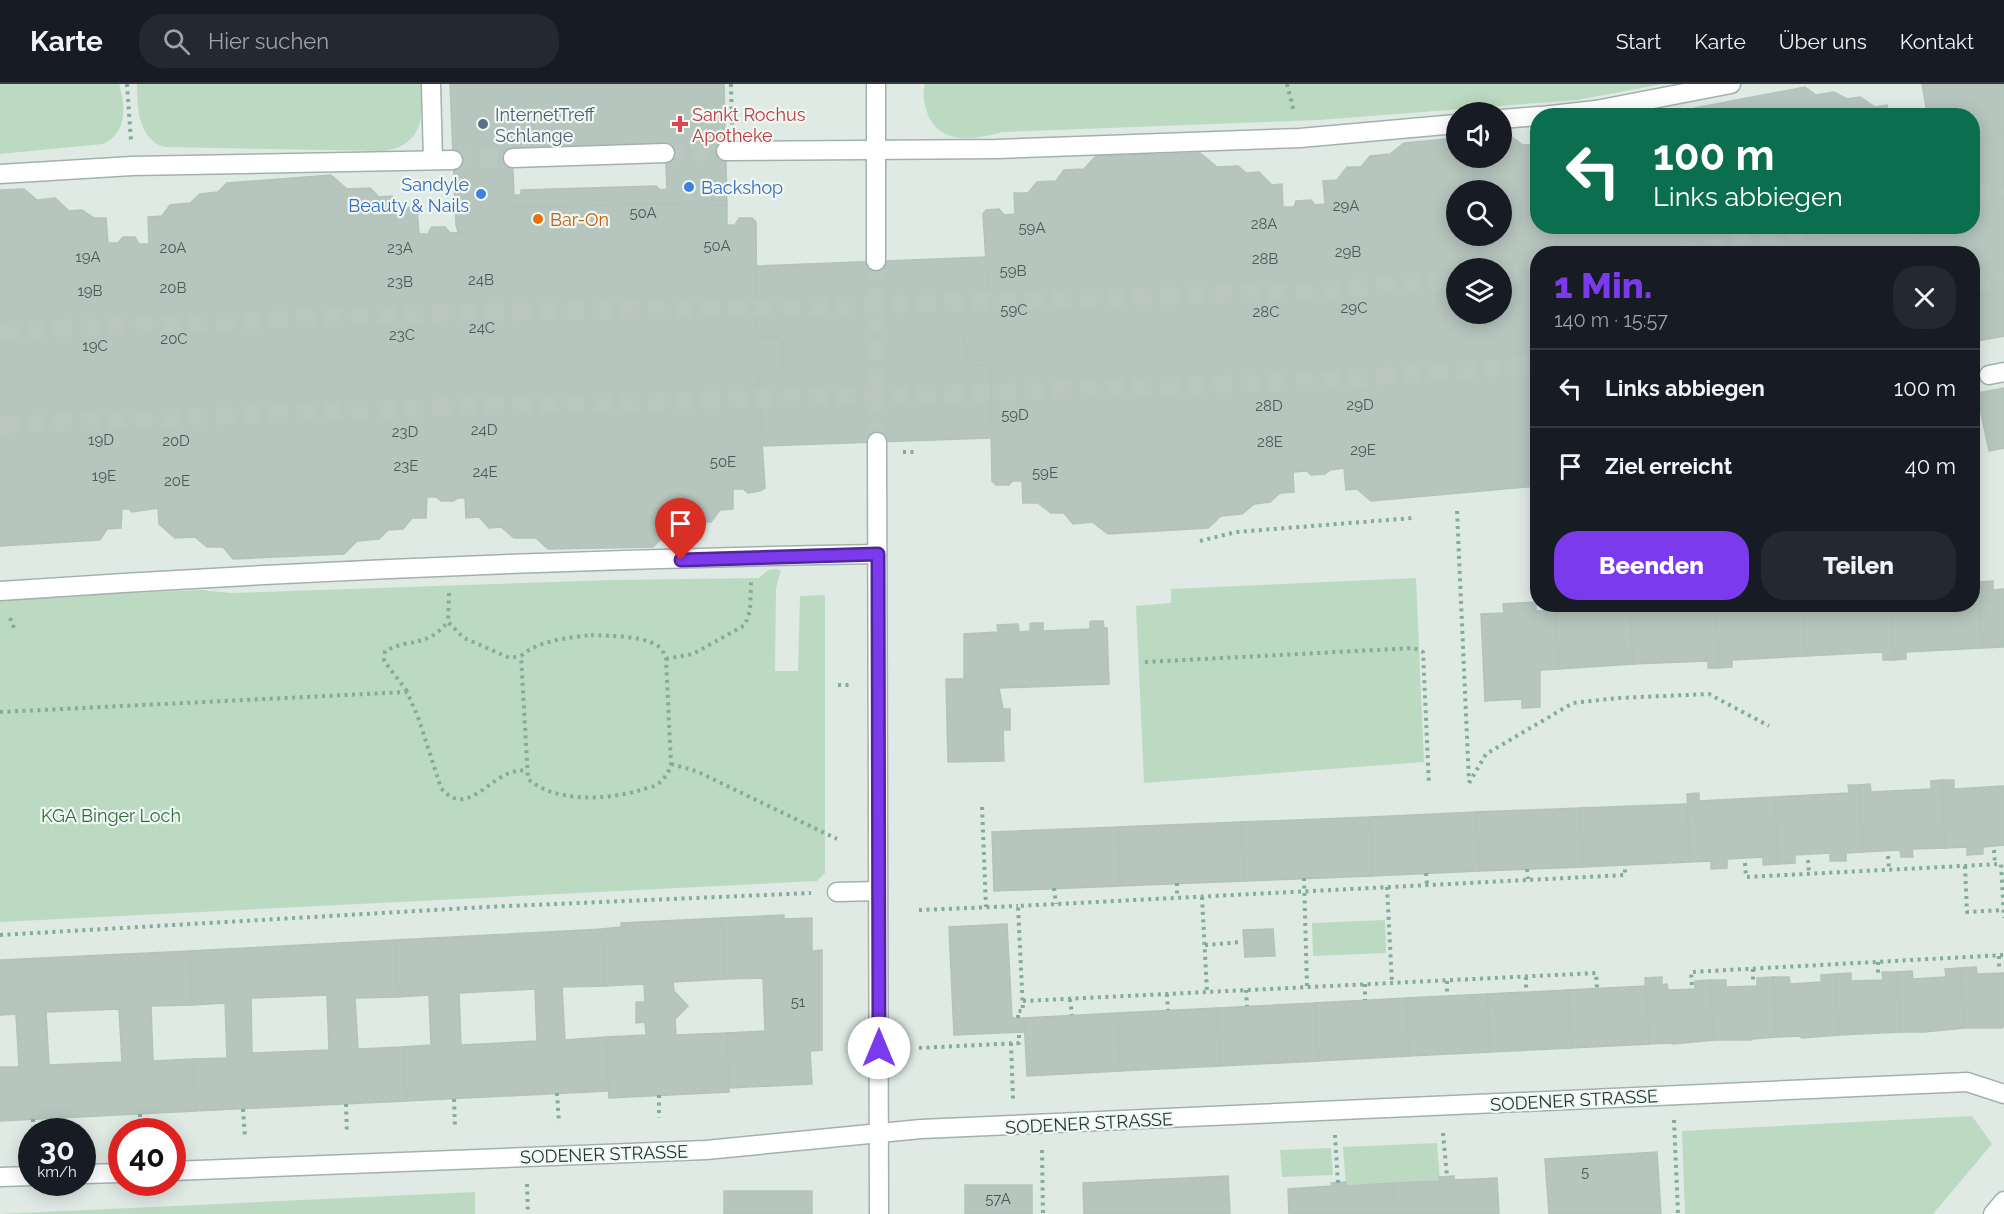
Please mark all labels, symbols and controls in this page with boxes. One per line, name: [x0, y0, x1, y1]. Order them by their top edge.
search box: [139, 14, 559, 68]
text: Karte: [30, 25, 103, 58]
icon: search: [160, 25, 193, 58]
text: Hier suchen: [208, 28, 329, 54]
text: Start: [1616, 29, 1661, 54]
text: Karte: [1694, 29, 1746, 54]
text: Über uns: [1779, 29, 1867, 54]
text: Kontakt: [1900, 29, 1974, 54]
map controls: [1446, 102, 1512, 324]
button: sound: [1446, 102, 1512, 168]
place label: InternetTreff Schlange: [495, 104, 595, 146]
place label: Sankt Rochus Apotheke: [692, 104, 806, 146]
marker: InternetTreff Schlange: [476, 117, 490, 131]
marker: Sankt Rochus Apotheke: [673, 117, 687, 131]
text: 100 m: [1653, 131, 1775, 180]
icon: left: [1554, 132, 1632, 210]
place label: Sandyle Beauty & Nails: [348, 174, 469, 216]
place label: Backshop: [701, 177, 783, 198]
marker: Backshop: [682, 180, 696, 194]
button: search: [1446, 180, 1512, 246]
text: Links abbiegen: [1653, 181, 1843, 212]
marker: Sandyle Beauty & Nails: [474, 187, 488, 201]
house number: 29A: [1333, 197, 1359, 215]
house number: 50A: [629, 204, 657, 222]
place label: Bar-On: [550, 209, 609, 230]
marker: Bar-On: [531, 212, 545, 226]
house number: 28A: [1251, 215, 1277, 233]
house number: 59A: [1018, 219, 1046, 237]
house number: 50A: [703, 237, 731, 255]
house number: 20A: [160, 239, 186, 257]
house number: 23A: [387, 239, 413, 257]
house number: 29B: [1335, 243, 1361, 261]
house number: 19A: [75, 248, 101, 266]
house number: 28B: [1252, 250, 1278, 268]
button: layers: [1446, 258, 1512, 324]
house number: 59B: [1000, 262, 1026, 280]
text: 1 Min.: [1554, 264, 1652, 306]
button: close: [1893, 266, 1956, 329]
house number: 24B: [468, 271, 494, 289]
house number: 23B: [387, 273, 413, 291]
house number: 20B: [160, 279, 187, 297]
house number: 19B: [77, 282, 103, 300]
house number: 29C: [1341, 299, 1367, 317]
house number: 59C: [1000, 301, 1028, 319]
house number: 28C: [1252, 303, 1280, 321]
text: 140 m · 15:57: [1554, 308, 1668, 332]
house number: 24C: [469, 319, 495, 337]
house number: 23C: [389, 326, 415, 344]
house number: 20C: [160, 330, 188, 348]
house number: 19C: [82, 337, 108, 355]
icon: left: [1554, 372, 1587, 405]
text: Links abbiegen: [1605, 375, 1765, 401]
text: 100 m: [1894, 375, 1956, 401]
house number: 29D: [1346, 396, 1374, 414]
house number: 28D: [1255, 397, 1283, 415]
house number: 59D: [1001, 406, 1029, 424]
house number: 24D: [471, 421, 498, 439]
house number: 23D: [392, 423, 419, 441]
house number: 19D: [88, 431, 114, 449]
house number: 20D: [162, 432, 190, 450]
house number: 28E: [1257, 433, 1283, 451]
house number: 29E: [1350, 441, 1376, 459]
icon: arrive: [1554, 450, 1587, 483]
house number: 50E: [710, 453, 736, 471]
text: Ziel erreicht: [1605, 453, 1732, 479]
text: 40 m: [1905, 453, 1956, 479]
house number: 23E: [394, 457, 418, 475]
house number: 24E: [472, 463, 498, 481]
house number: 59E: [1032, 464, 1058, 482]
house number: 19E: [92, 467, 116, 485]
house number: 20E: [164, 472, 190, 490]
pin: [655, 498, 706, 560]
icon: arrive: [664, 507, 697, 540]
button: Beenden: [1554, 531, 1749, 600]
button: Teilen: [1761, 531, 1956, 600]
park label: KGA Binger Loch: [41, 805, 181, 826]
house number: 51: [791, 993, 806, 1011]
position arrow: [847, 1016, 911, 1080]
street label: SODENER STRASSE: [1490, 1085, 1658, 1115]
street label: SODENER STRASSE: [1005, 1108, 1173, 1138]
speed limit sign: 40: [108, 1118, 186, 1196]
text: 30: [39, 1132, 75, 1167]
street label: SODENER STRASSE: [520, 1141, 688, 1167]
text: km/h: [37, 1163, 77, 1181]
house number: 5: [1581, 1163, 1589, 1181]
house number: 57A: [985, 1190, 1011, 1208]

